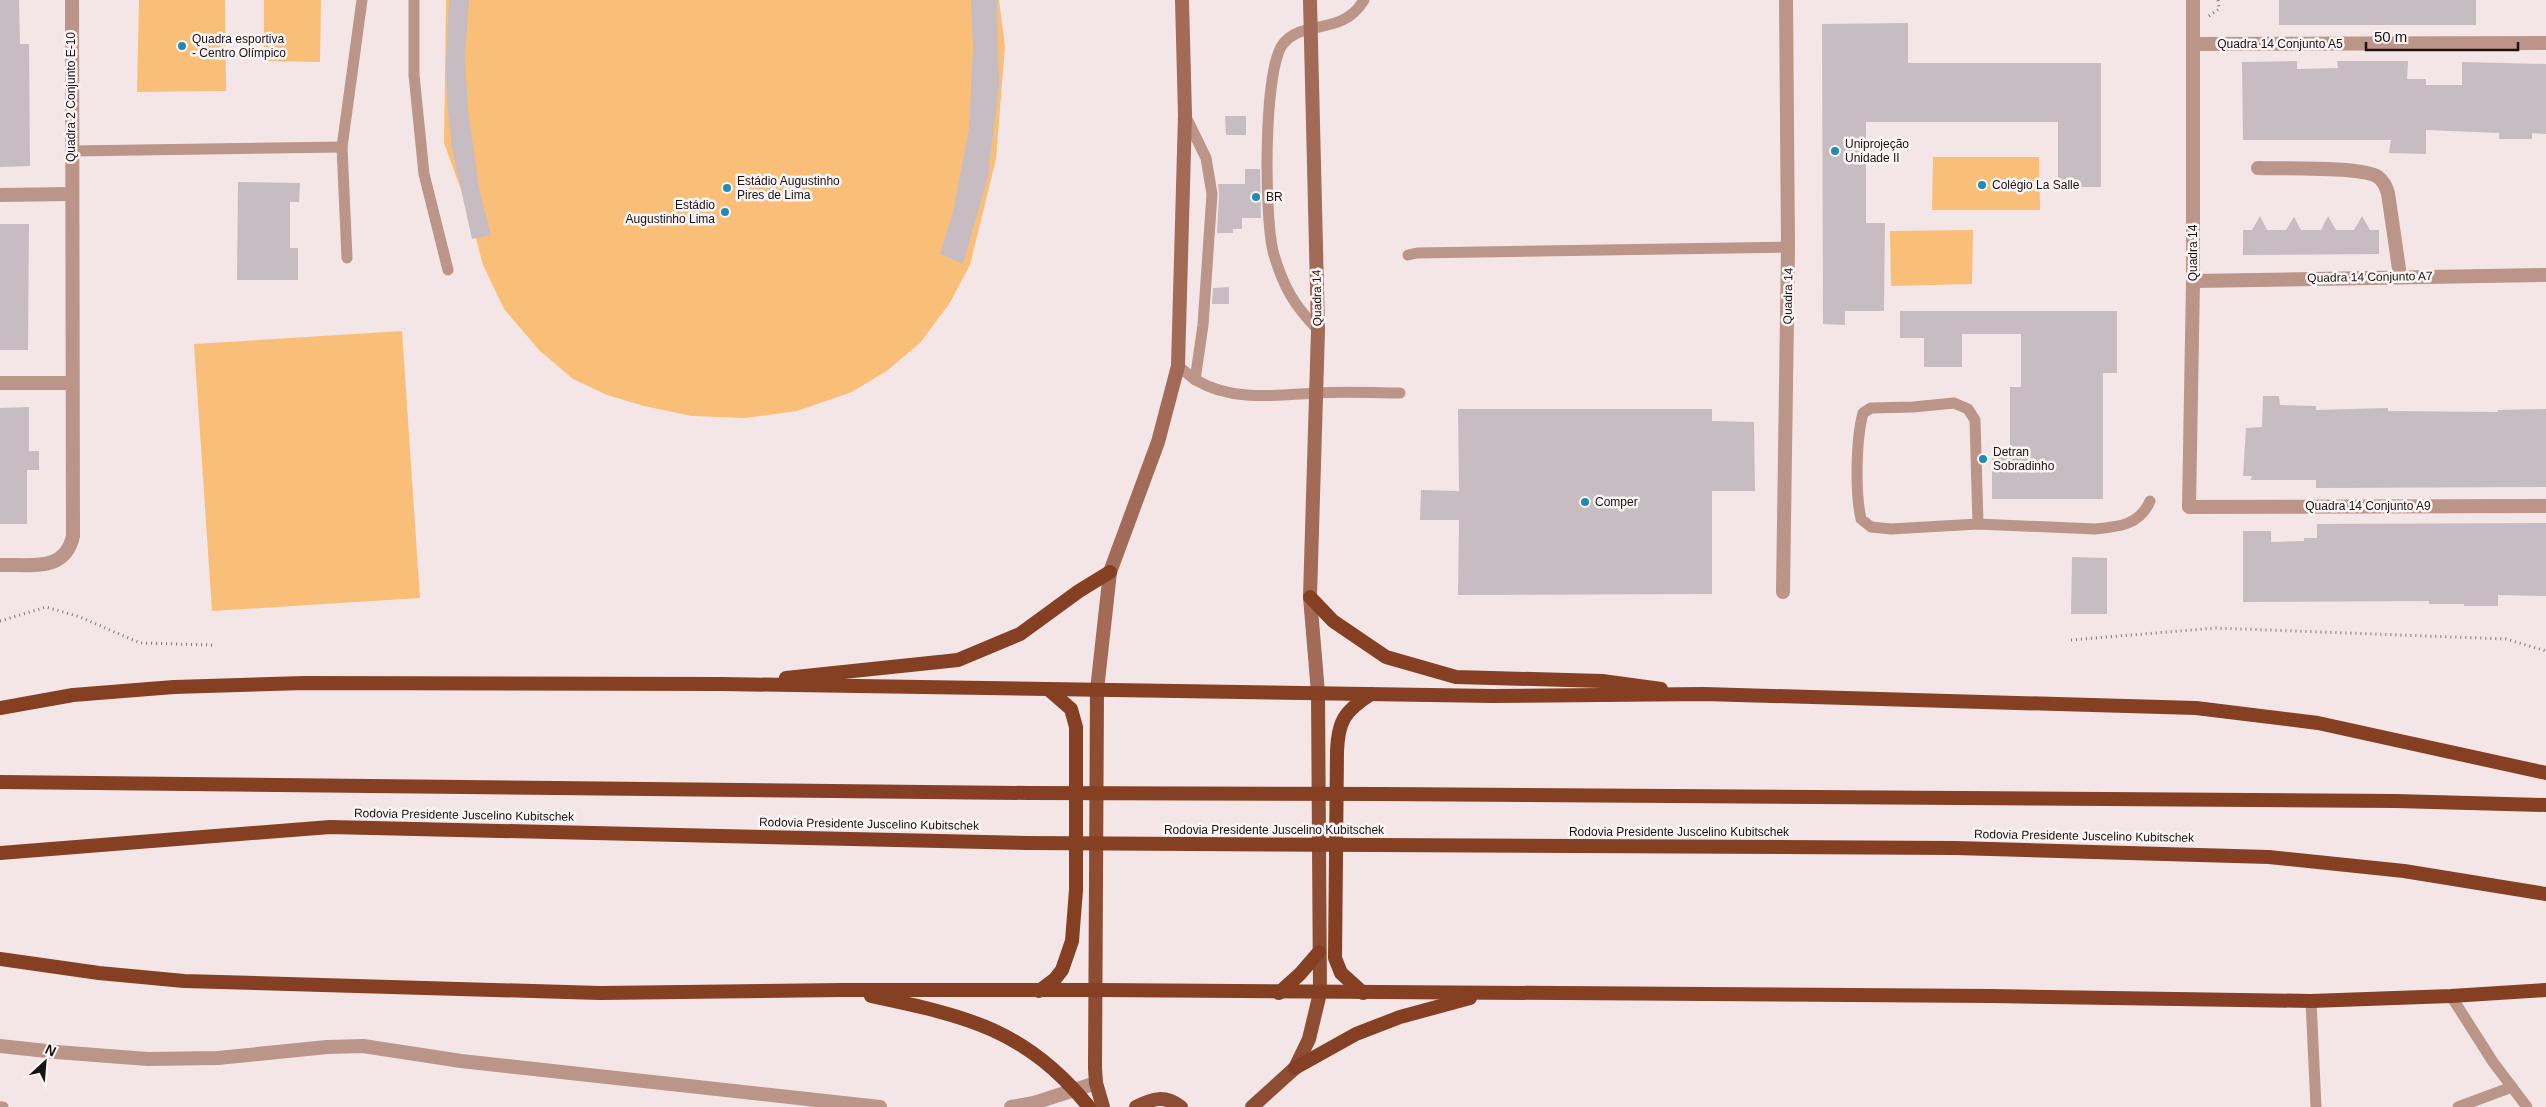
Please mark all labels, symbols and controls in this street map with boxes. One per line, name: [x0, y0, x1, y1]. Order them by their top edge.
scale bar: [2366, 20, 2518, 52]
text: 50 m: [2374, 28, 2407, 45]
street label: Quadra 2 Conjunto E-10: [64, 32, 78, 162]
place label: Quadra esportiva - Centro Olímpico: [192, 32, 286, 60]
street label: Quadra 14 Conjunto A5: [2217, 37, 2343, 51]
marker: Quadra esportiva - Centro Olímpico: [176, 40, 188, 52]
place label: Uniprojeção Unidade II: [1845, 137, 1909, 165]
marker: Uniprojeção Unidade II: [1829, 145, 1841, 157]
place label: Estádio Augustinho Pires de Lima: [737, 174, 840, 202]
place label: Colégio La Salle: [1992, 178, 2080, 192]
marker: Colégio La Salle: [1976, 179, 1988, 191]
marker: Estádio Augustinho Pires de Lima: [721, 182, 733, 194]
place label: BR: [1266, 190, 1283, 204]
marker: BR: [1250, 191, 1262, 203]
place label: Estádio Augustinho Lima: [626, 198, 715, 226]
marker: Estádio Augustinho Lima: [719, 206, 731, 218]
street label: Quadra 14: [2186, 224, 2200, 281]
street label: Quadra 14: [1781, 267, 1795, 324]
street label: Quadra 14: [1310, 269, 1324, 326]
street label: Quadra 14 Conjunto A7: [2307, 269, 2433, 285]
place label: Detran Sobradinho: [1993, 445, 2055, 473]
marker: Detran Sobradinho: [1977, 453, 1989, 465]
place label: Comper: [1595, 495, 1638, 509]
marker: Comper: [1579, 496, 1591, 508]
street label: Quadra 14 Conjunto A9: [2305, 499, 2431, 513]
street label: Rodovia Presidente Juscelino Kubitschek: [354, 806, 575, 824]
street label: Rodovia Presidente Juscelino Kubitschek: [759, 815, 980, 833]
street label: Rodovia Presidente Juscelino Kubitschek: [1164, 823, 1385, 837]
street label: Rodovia Presidente Juscelino Kubitschek: [1569, 825, 1790, 839]
street label: Rodovia Presidente Juscelino Kubitschek: [1974, 827, 2195, 845]
north arrow: [20, 1037, 70, 1087]
text: N: [43, 1041, 59, 1060]

